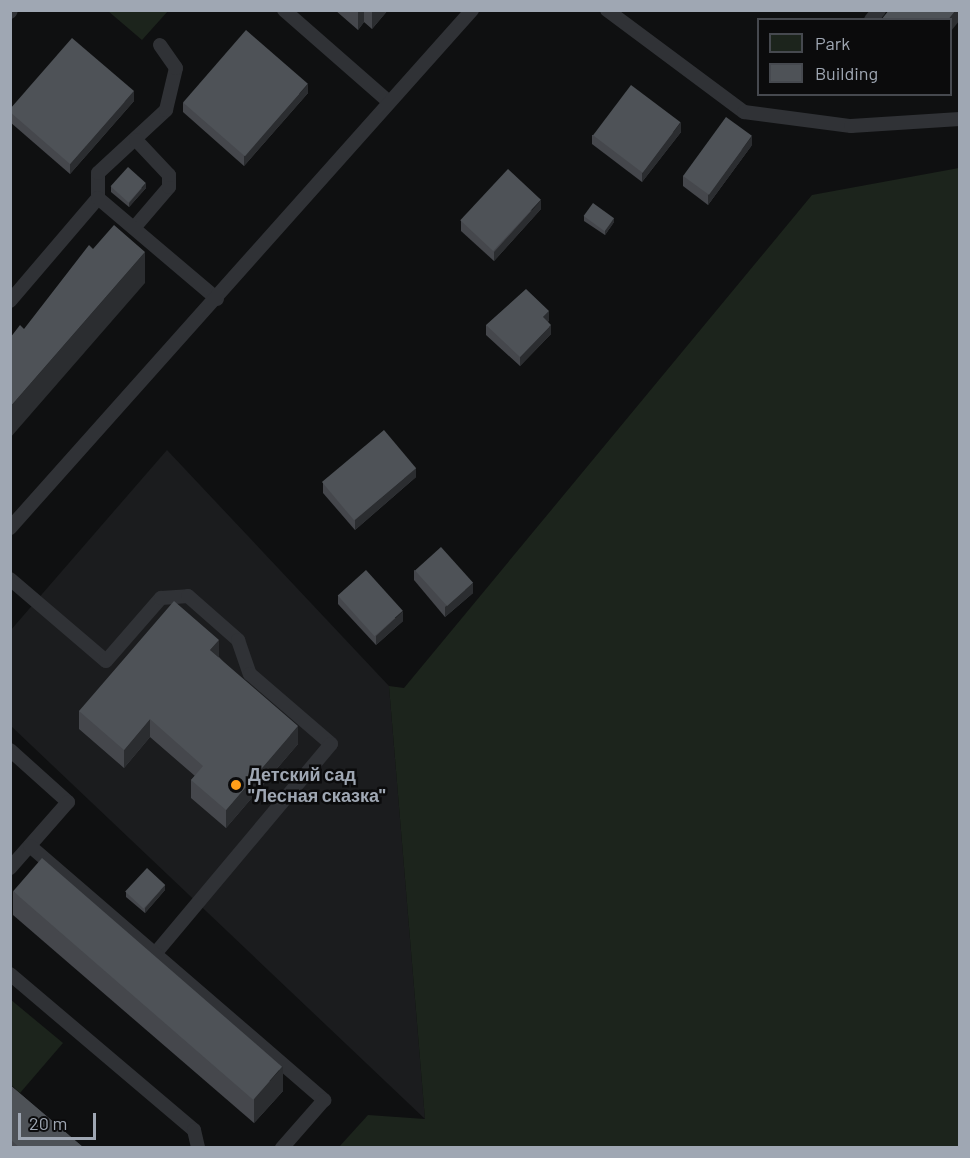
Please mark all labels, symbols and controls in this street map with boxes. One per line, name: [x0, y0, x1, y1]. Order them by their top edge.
legend: [757, 18, 952, 96]
text: Park: [815, 32, 850, 54]
text: Building: [815, 62, 878, 84]
place label: Детский сад "Лесная сказка": [248, 764, 386, 806]
marker: Детский сад "Лесная сказка": [229, 778, 243, 792]
scale bar: [21, 1101, 99, 1139]
text: 20 m: [29, 1112, 67, 1134]

